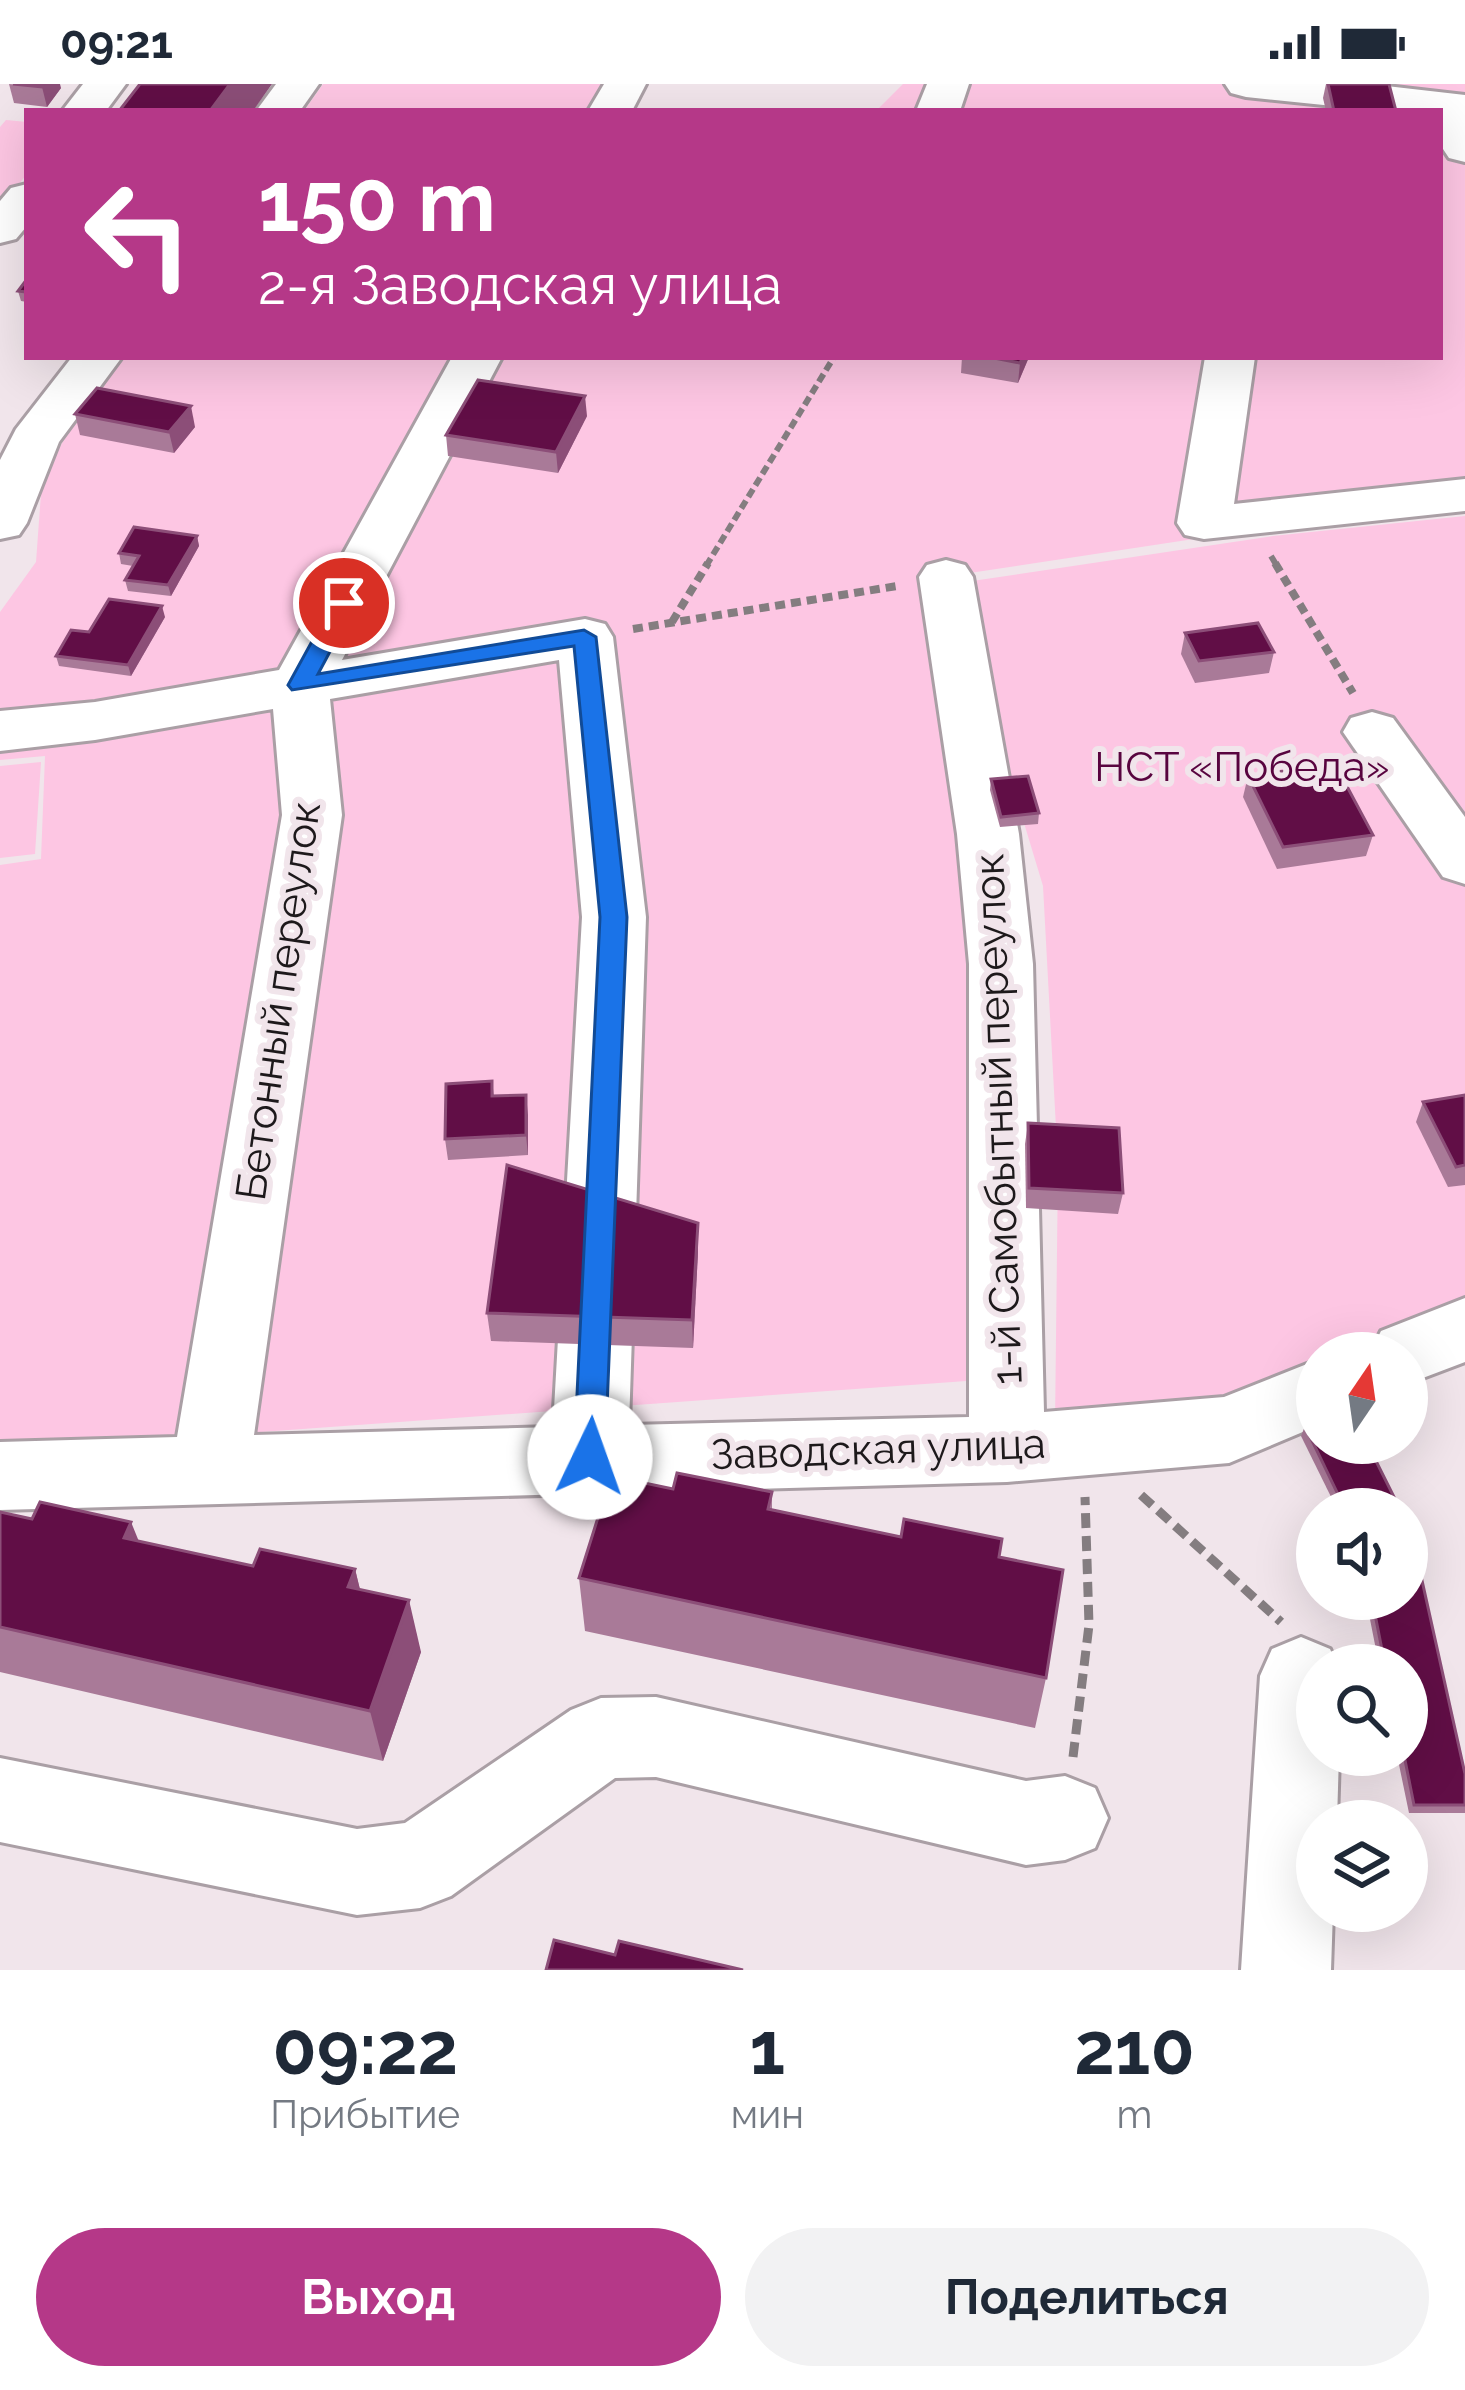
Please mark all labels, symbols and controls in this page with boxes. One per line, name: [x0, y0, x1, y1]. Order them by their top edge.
text: 09:21: [60, 16, 173, 69]
text: 150 m: [258, 152, 496, 251]
icon: left: [60, 156, 216, 312]
text: 2-я Заводская улица: [258, 253, 782, 317]
pin: [293, 552, 395, 654]
icon: arrive: [311, 570, 377, 636]
park label: НСТ «Победа»: [1094, 742, 1390, 791]
street label: Бетонный переулок: [226, 798, 330, 1204]
street label: 1-й Самобытный переулок: [964, 852, 1032, 1386]
north arrow: [1296, 1332, 1428, 1464]
map controls: [1296, 1332, 1428, 1932]
position arrow: [527, 1394, 653, 1520]
street label: Заводская улица: [710, 1419, 1046, 1479]
button: sound: [1296, 1488, 1428, 1620]
button: search: [1296, 1644, 1428, 1776]
button: layers: [1296, 1800, 1428, 1932]
text: 09:22: [273, 2006, 458, 2091]
text: 1: [749, 2006, 785, 2091]
text: 210: [1074, 2006, 1195, 2091]
text: Прибытие: [270, 2091, 460, 2137]
text: мин: [731, 2091, 804, 2137]
text: m: [1117, 2091, 1152, 2137]
button: Выход: [36, 2228, 721, 2366]
button: Поделиться: [745, 2228, 1429, 2366]

